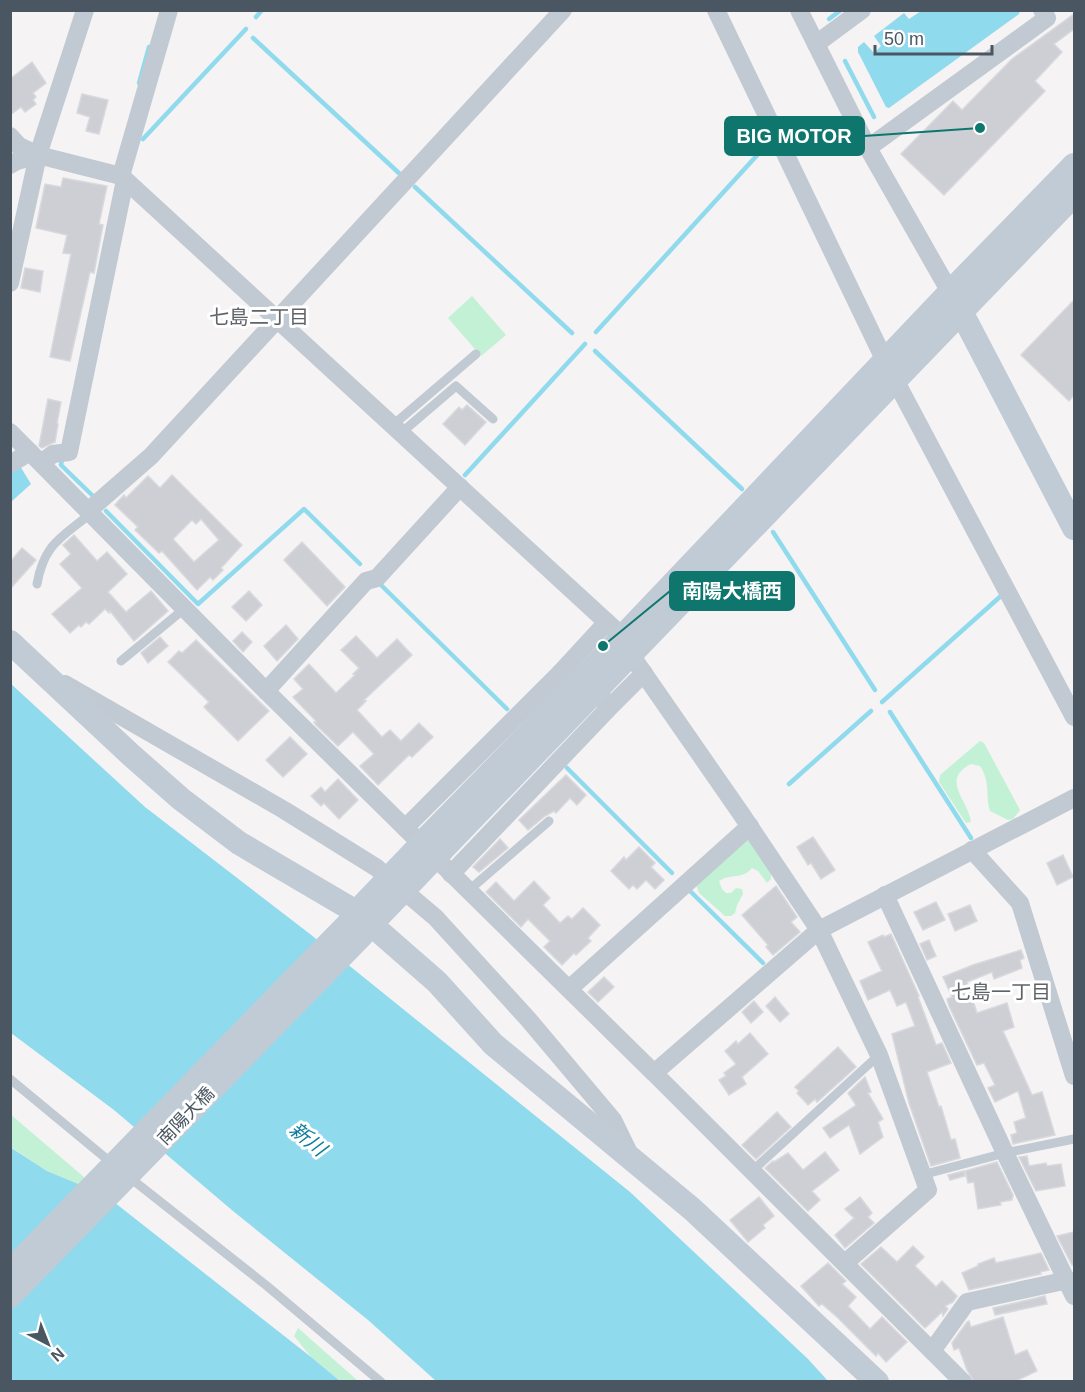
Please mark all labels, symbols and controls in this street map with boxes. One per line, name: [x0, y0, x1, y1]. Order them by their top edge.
scale bar: [875, 18, 992, 56]
text: 50 m: [884, 29, 924, 49]
callout: BIG MOTOR: [725, 117, 864, 155]
text: BIG MOTOR: [736, 125, 852, 147]
district label: 七島二丁目: [209, 306, 309, 328]
callout: 南陽大橋西: [670, 572, 794, 610]
text: 南陽大橋西: [682, 580, 782, 602]
district label: 七島一丁目: [951, 981, 1051, 1003]
street label: 南陽大橋: [154, 1083, 218, 1149]
water label: 新川: [286, 1118, 332, 1161]
north arrow: [18, 1314, 78, 1374]
text: N: [48, 1345, 68, 1365]

